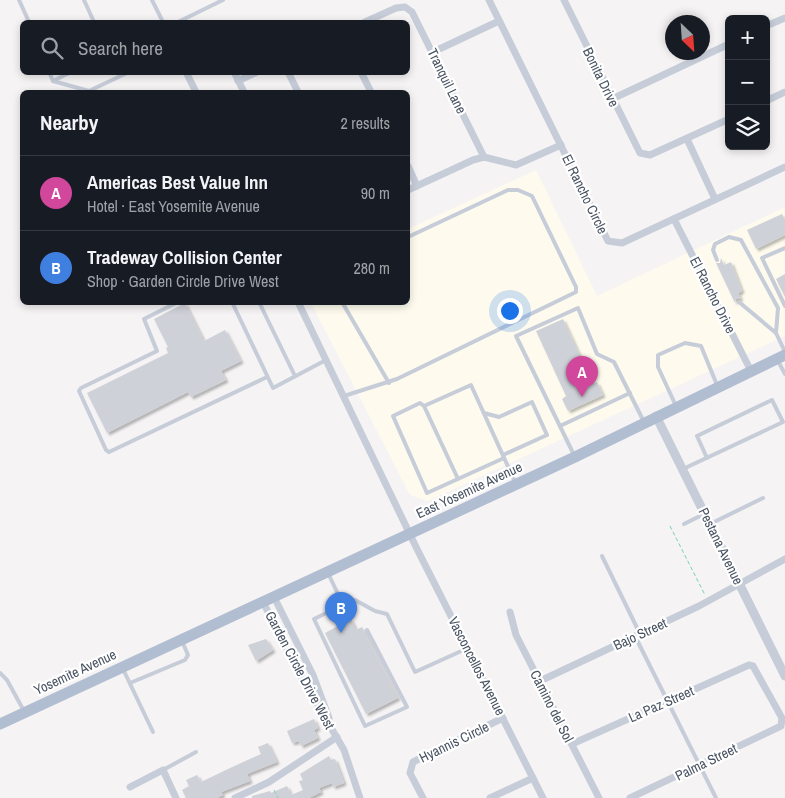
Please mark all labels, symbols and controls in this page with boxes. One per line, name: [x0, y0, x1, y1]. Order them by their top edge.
north arrow: [665, 15, 710, 60]
map controls: [725, 15, 770, 150]
button: +: [725, 15, 770, 60]
search box: [20, 20, 410, 75]
icon: search: [38, 34, 66, 62]
text: Search here: [78, 35, 163, 61]
street label: Bonita Drive: [579, 44, 623, 110]
street label: Tranquil Lane: [423, 45, 471, 117]
button: −: [725, 60, 770, 105]
button: layers: [725, 105, 770, 150]
text: Nearby: [40, 108, 98, 137]
text: 2 results: [340, 112, 390, 134]
street label: El Rancho Circle: [558, 151, 612, 237]
text: Americas Best Value Inn: [87, 169, 268, 195]
text: A: [51, 182, 61, 204]
text: 90 m: [361, 182, 390, 204]
text: Hotel · East Yosemite Avenue: [87, 195, 260, 217]
text: Tradeway Collision Center: [87, 244, 282, 270]
street label: El Rancho Drive: [686, 254, 740, 336]
text: B: [51, 257, 61, 279]
text: 280 m: [354, 257, 390, 279]
text: Shop · Garden Circle Drive West: [87, 270, 279, 292]
your location: [497, 298, 523, 324]
pin: A: [566, 356, 598, 397]
street label: East Yosemite Avenue: [413, 458, 525, 522]
street label: Pestana Avenue: [695, 505, 747, 587]
pin: B: [325, 592, 357, 633]
street label: Garden Circle Drive West: [261, 608, 339, 732]
street label: Vasconcellos Avenue: [444, 614, 510, 718]
street label: Bajo Street: [610, 614, 670, 654]
street label: Yosemite Avenue: [31, 645, 119, 699]
street label: Camino del Sol: [526, 667, 578, 745]
street label: La Paz Street: [626, 682, 696, 726]
street label: Hyannis Circle: [416, 717, 492, 767]
street label: Palma Street: [672, 739, 740, 785]

